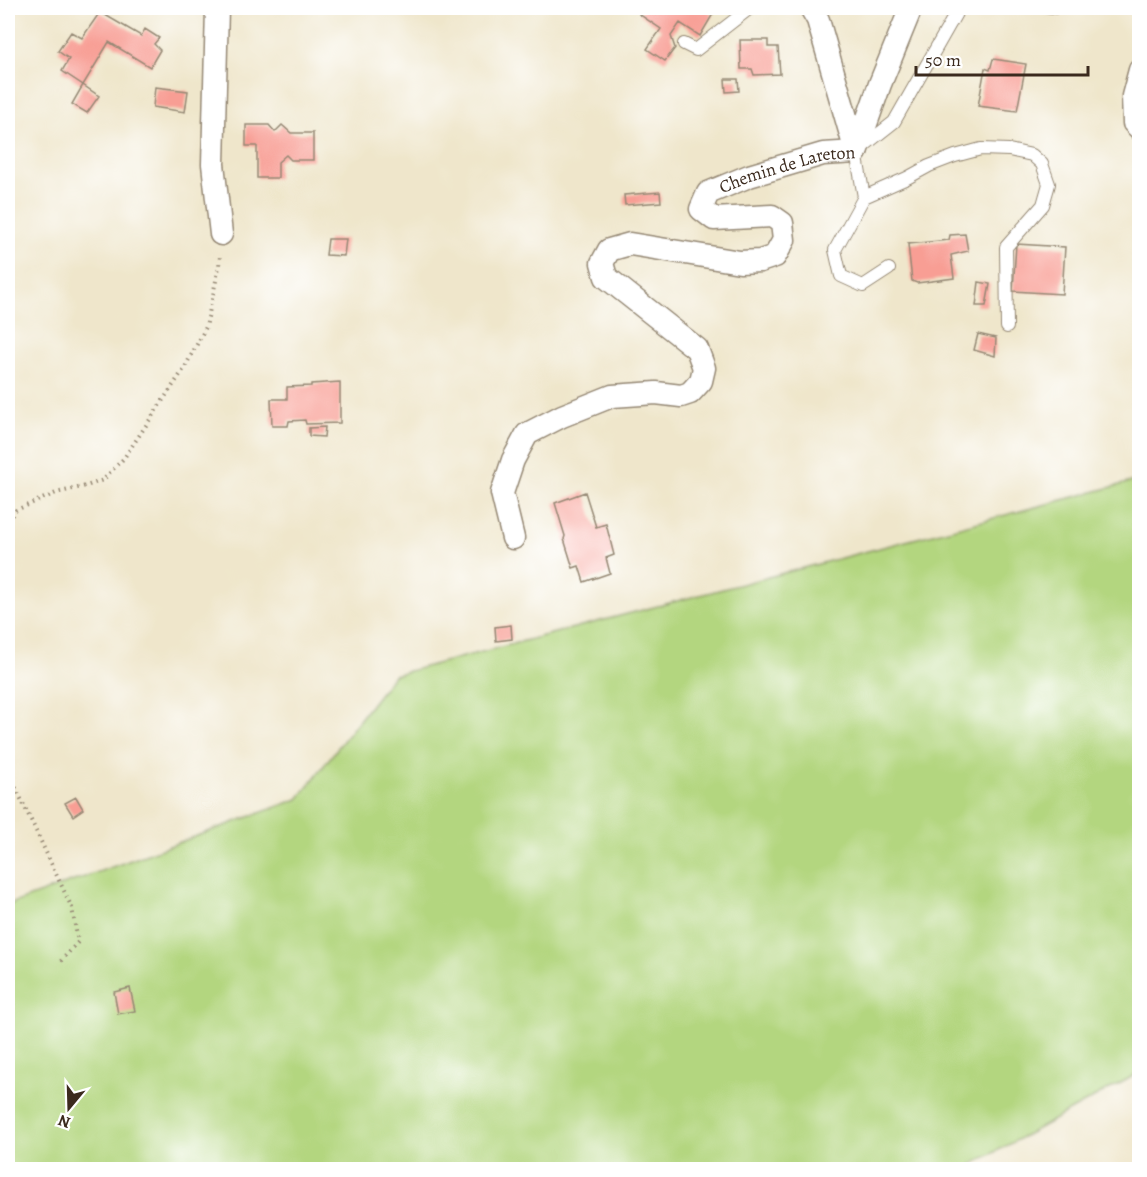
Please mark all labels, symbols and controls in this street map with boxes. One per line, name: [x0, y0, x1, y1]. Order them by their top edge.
scale bar: [916, 39, 1088, 77]
text: 50 m: [925, 48, 961, 72]
street label: Chemin de Lareton: [715, 140, 856, 199]
north arrow: [39, 1078, 99, 1138]
text: N: [55, 1109, 74, 1134]

